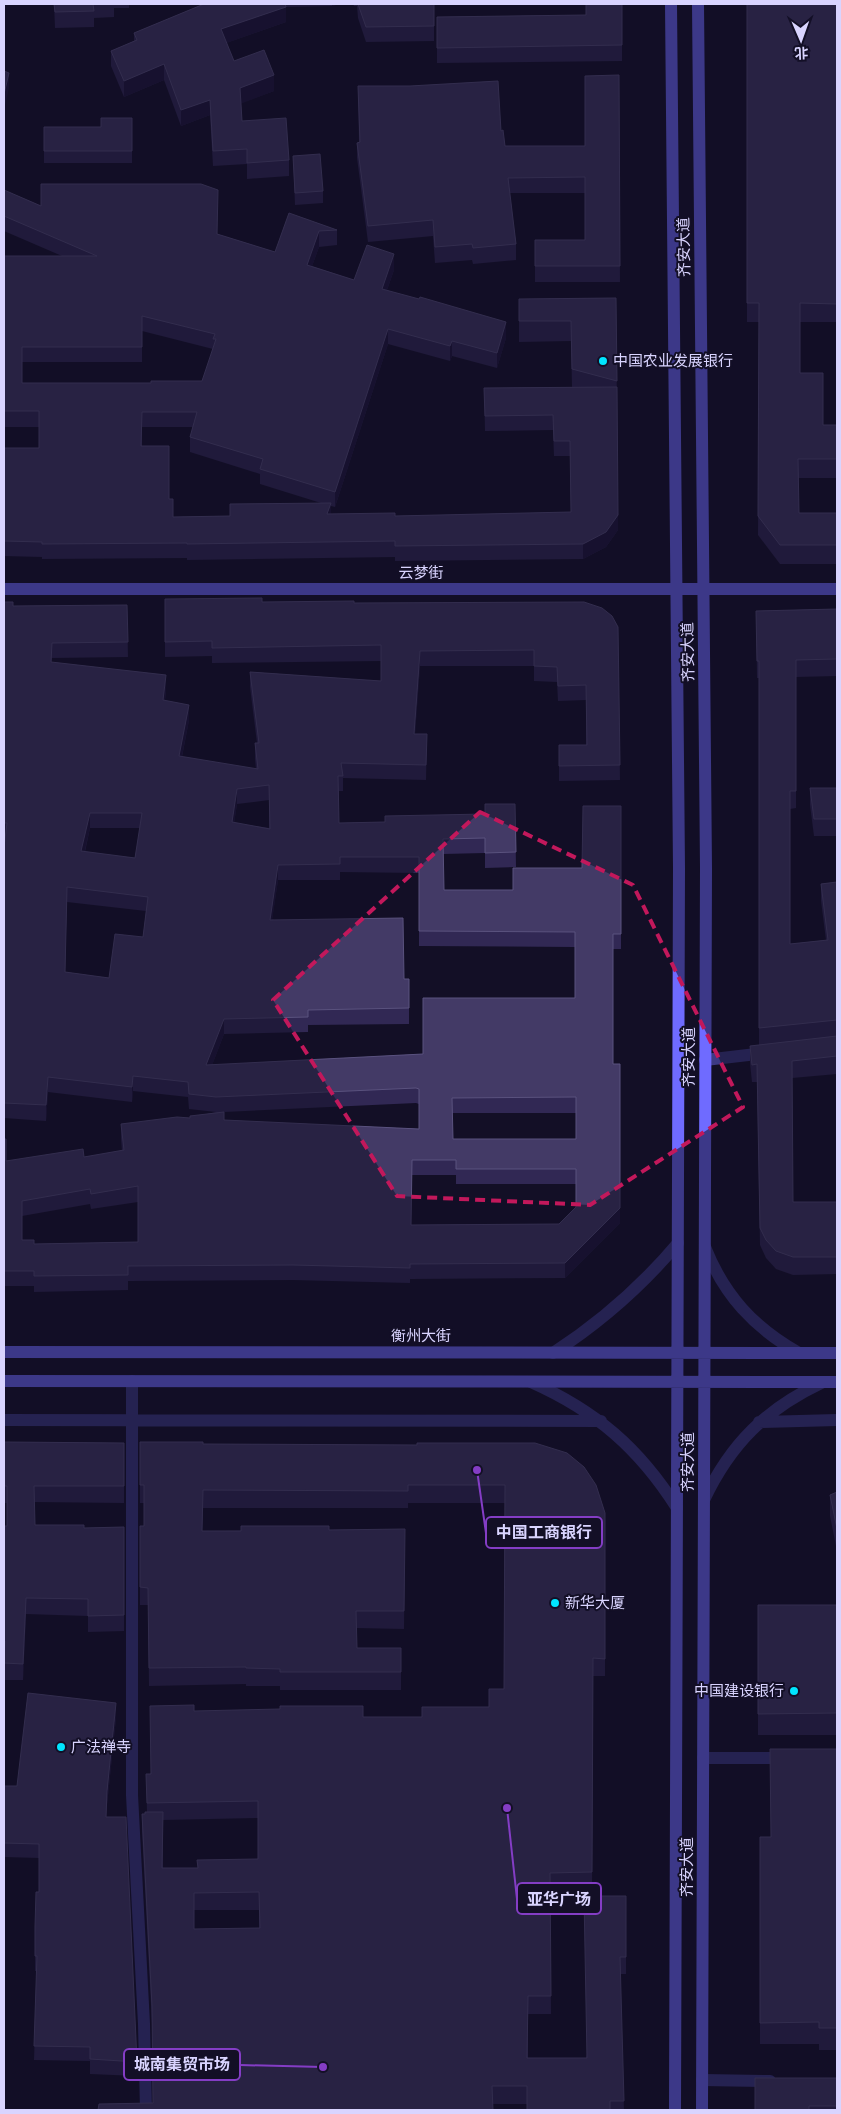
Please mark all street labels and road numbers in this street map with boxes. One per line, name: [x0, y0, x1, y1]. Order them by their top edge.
street label: 齐安大道: [675, 217, 696, 277]
street label: 云梦街: [398, 565, 444, 584]
street label: 齐安大道: [679, 622, 700, 682]
street label: 齐安大道: [681, 1027, 700, 1087]
street label: 衡州大街: [391, 1327, 451, 1347]
street label: 齐安大道: [680, 1432, 699, 1492]
street label: 齐安大道: [679, 1837, 698, 1897]

